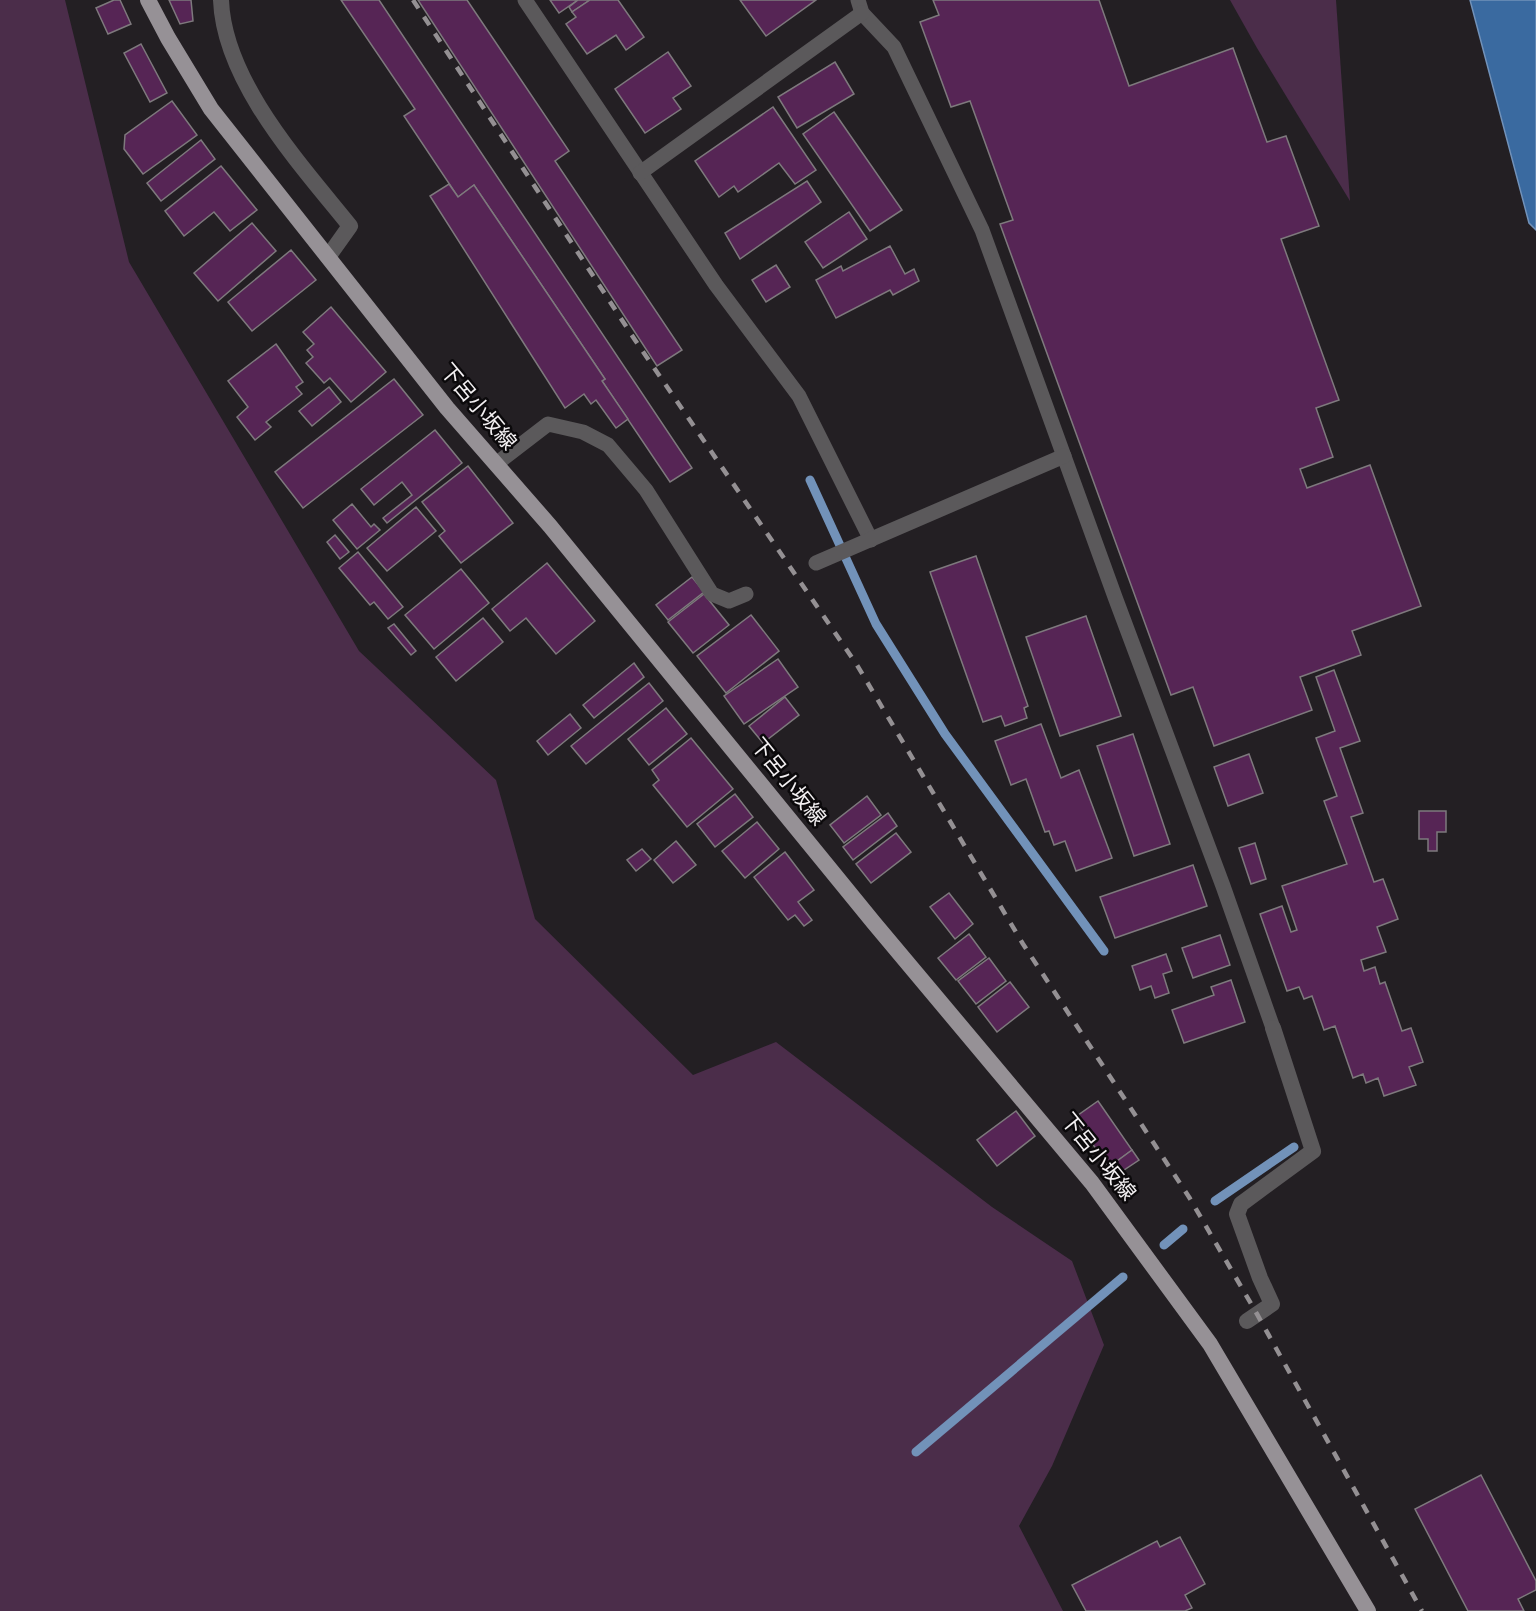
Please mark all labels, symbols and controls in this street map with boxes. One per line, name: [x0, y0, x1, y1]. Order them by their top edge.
street label: 下呂小坂線: [436, 359, 521, 454]
street label: 下呂小坂線: [747, 734, 830, 829]
street label: 下呂小坂線: [1057, 1109, 1140, 1204]

